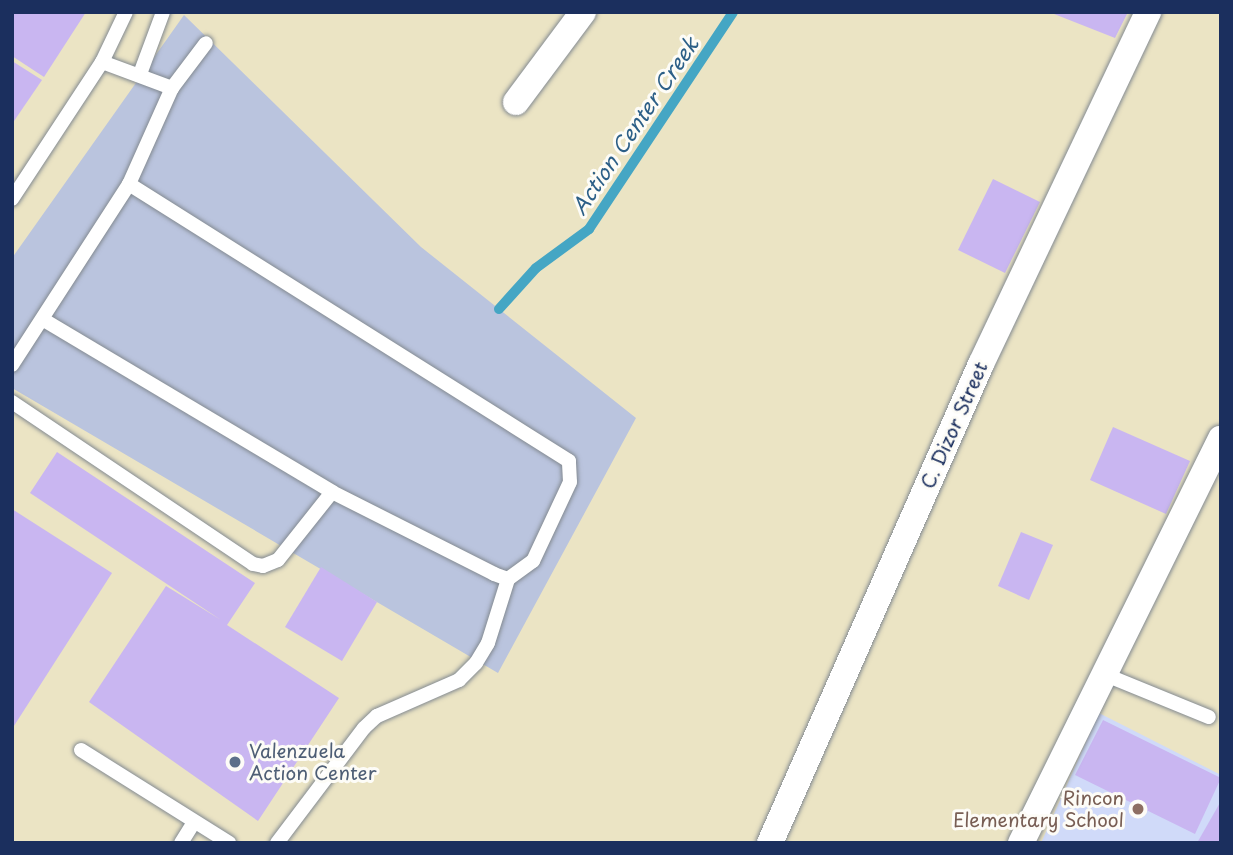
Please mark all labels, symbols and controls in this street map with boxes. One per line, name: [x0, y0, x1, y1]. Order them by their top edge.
water label: Action Center Creek: [565, 31, 703, 219]
street label: C. Dizor Street: [916, 357, 992, 493]
place label: Valenzuela Action Center: [249, 740, 377, 784]
marker: Valenzuela Action Center: [227, 754, 243, 770]
place label: Rincon Elementary School: [953, 787, 1124, 831]
marker: Rincon Elementary School: [1130, 801, 1146, 817]

